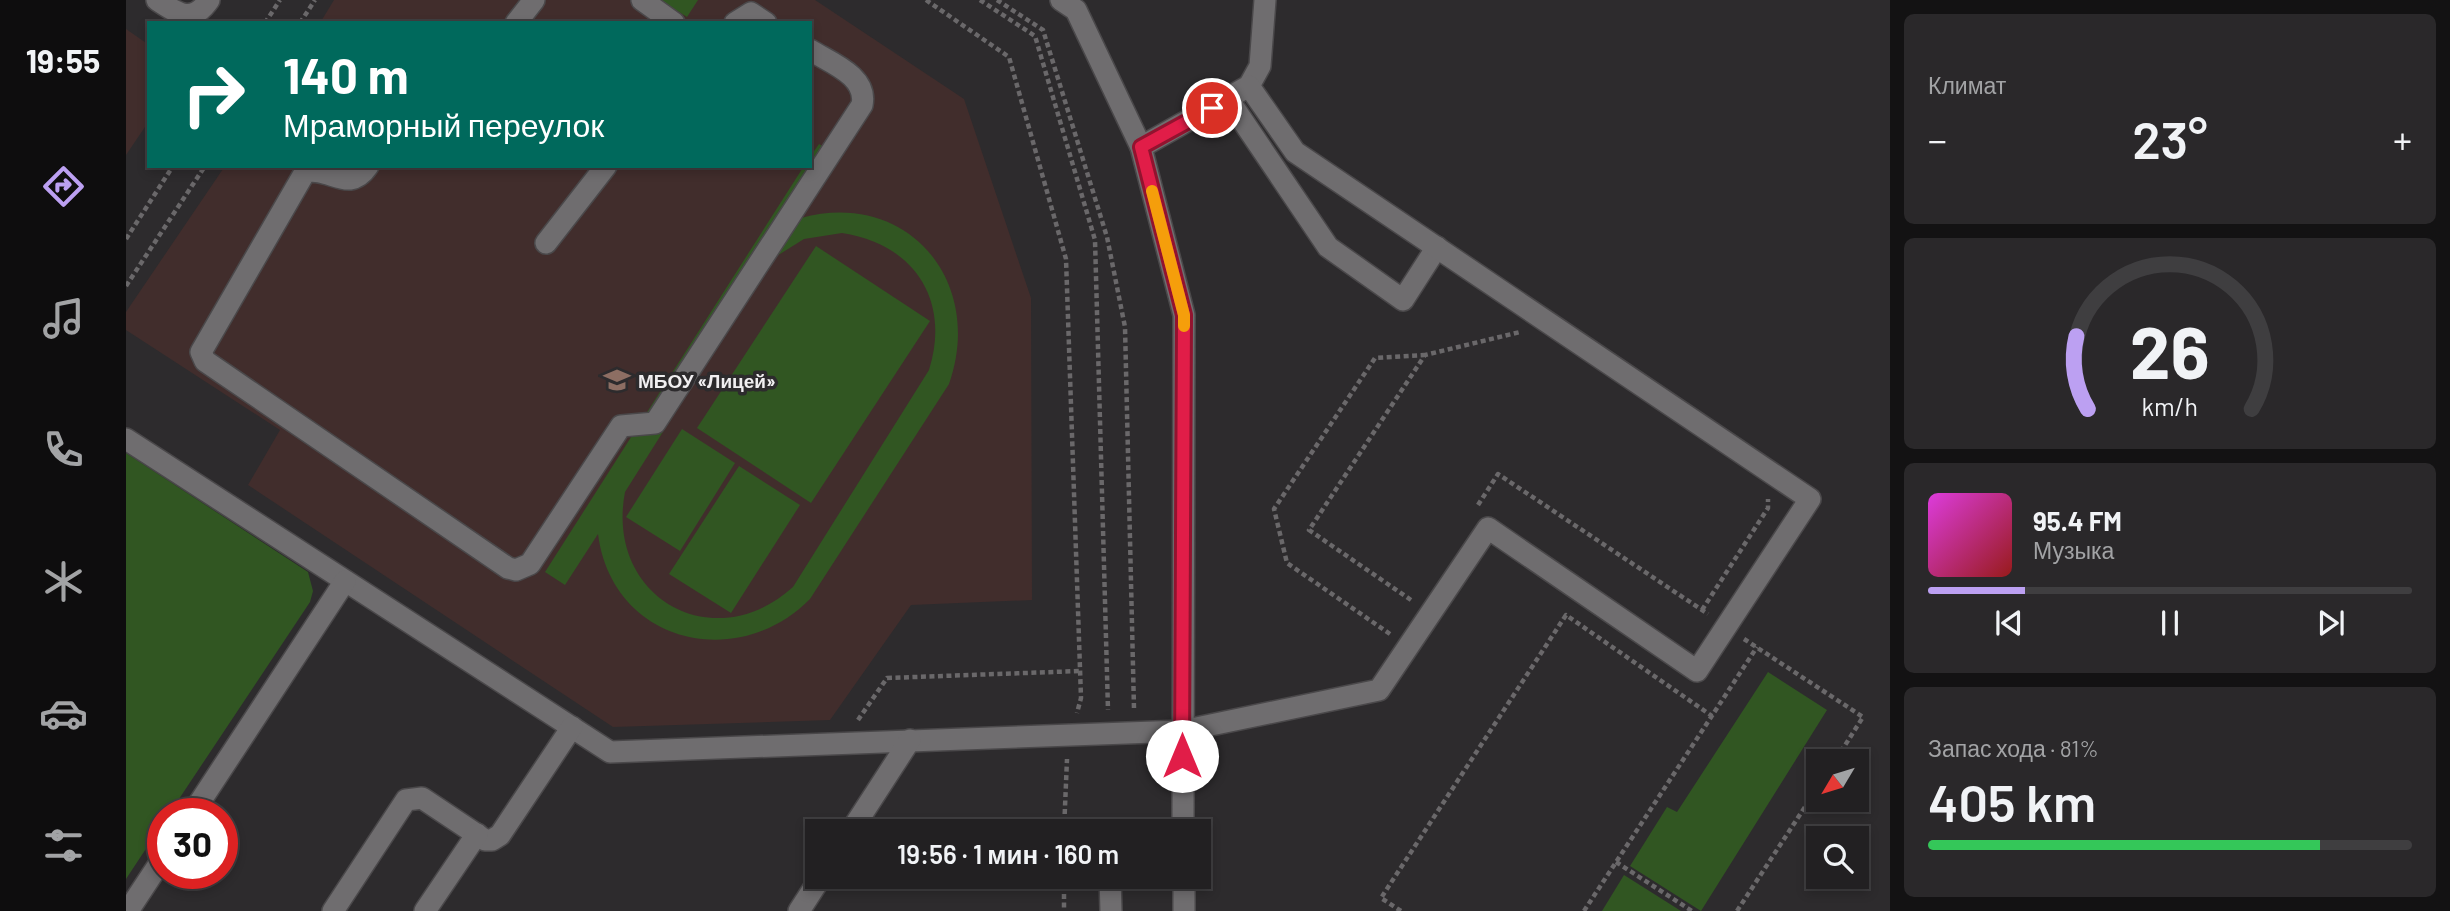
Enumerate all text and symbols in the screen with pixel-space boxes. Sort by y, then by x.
text: 19:55 [26,41,100,79]
text: 140 m [283,45,409,104]
icon: right [168,49,259,140]
text: Климат [1928,71,2006,99]
pin [1182,78,1242,138]
icon: arrive [1193,89,1231,127]
text: Мраморный переулок [283,105,604,143]
text: 23° [2132,107,2208,169]
text: − [1928,116,1947,162]
text: + [2393,116,2412,162]
icon: directions [39,162,88,211]
icon: music [39,294,88,343]
text: 26 [2130,307,2210,395]
school or university icon: МБОУ «Лицей» [602,365,632,395]
place label: МБОУ «Лицей» [638,369,776,392]
text: km/h [2142,391,2198,421]
icon: phone [39,425,88,474]
text: 95.4 FM [2033,505,2122,536]
text: Музыка [2033,536,2114,564]
icon: climate [39,557,88,606]
icon: previous [1990,604,2028,642]
icon: pause [2151,604,2189,642]
icon: next [2312,604,2350,642]
icon: car [39,689,88,738]
position arrow [1145,719,1219,793]
text: Запас хода · 81% [1928,734,2099,762]
north arrow [1806,749,1869,812]
map controls [1806,749,1869,889]
text: 405 km [1928,770,2096,832]
speed limit sign: 30 [147,798,238,889]
icon: filters [39,821,88,870]
button: search [1806,826,1869,889]
text: 19:56 · 1 мин · 160 m [897,838,1119,869]

